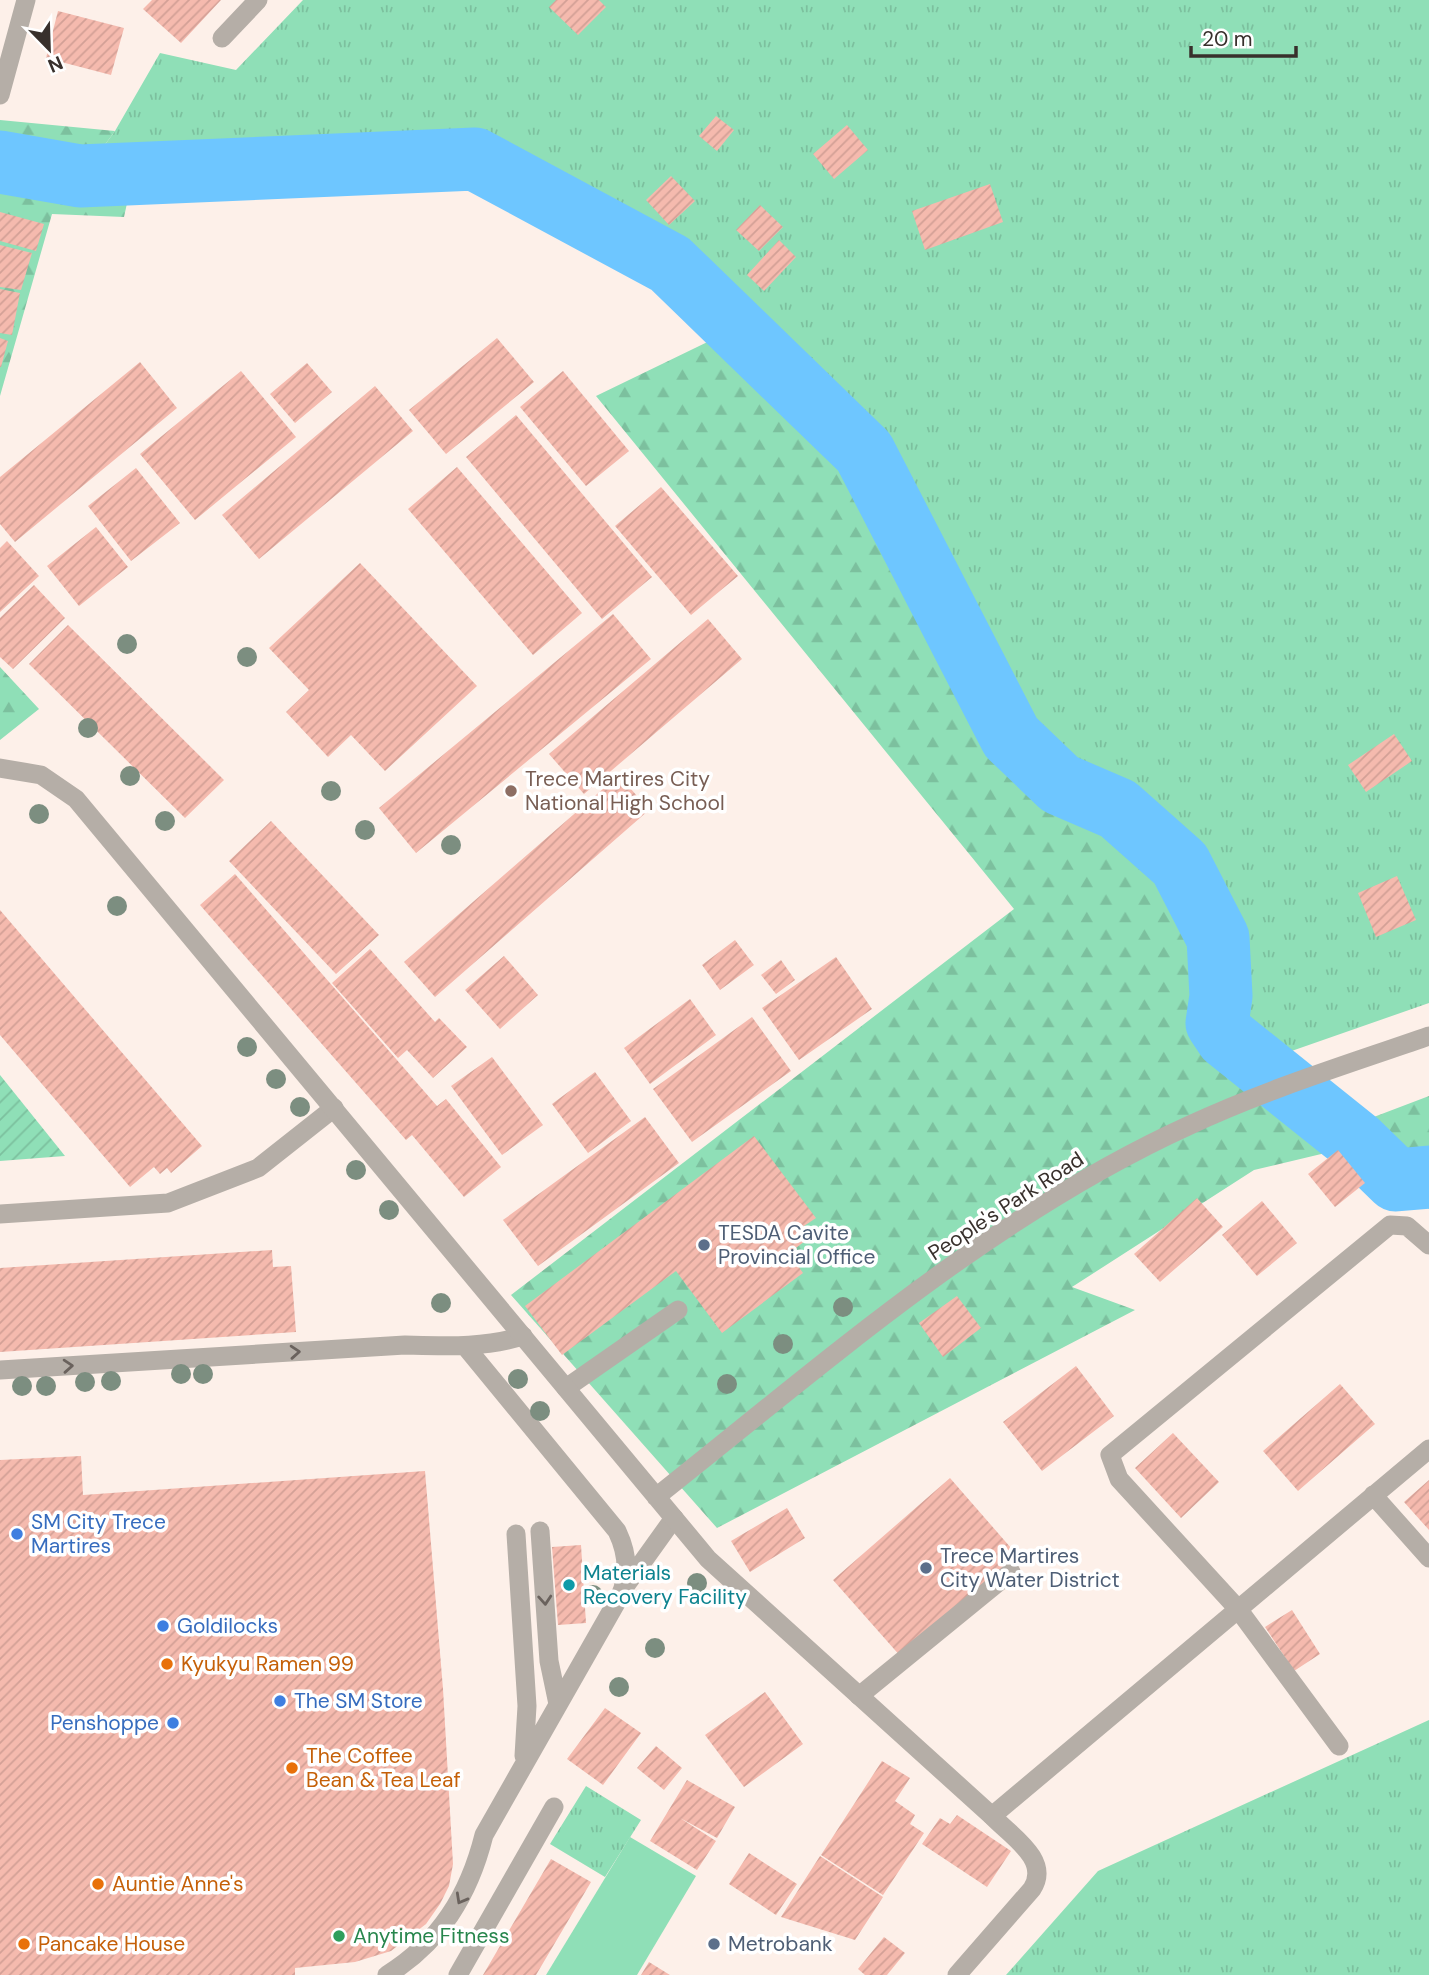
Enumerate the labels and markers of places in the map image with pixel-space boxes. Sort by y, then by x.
place label: Trece Martires City National High School [525,765,725,817]
marker: Trece Martires City National High School [503,783,519,799]
place label: TESDA Cavite Provincial Office [718,1219,876,1271]
marker: TESDA Cavite Provincial Office [696,1237,712,1253]
place label: SM City Trece Martires [31,1508,166,1560]
marker: SM City Trece Martires [9,1526,25,1542]
place label: Trece Martires City Water District [940,1542,1120,1594]
place label: Materials Recovery Facility [583,1559,747,1611]
marker: Trece Martires City Water District [918,1560,934,1576]
marker: Materials Recovery Facility [561,1577,577,1593]
place label: Goldilocks [177,1612,278,1640]
marker: Goldilocks [155,1618,171,1634]
place label: Kyukyu Ramen 99 [181,1650,354,1678]
marker: Kyukyu Ramen 99 [159,1656,175,1672]
place label: The SM Store [294,1687,423,1715]
marker: The SM Store [272,1693,288,1709]
place label: Penshoppe [50,1709,159,1737]
marker: Penshoppe [165,1715,181,1731]
place label: The Coffee Bean & Tea Leaf [306,1742,461,1794]
marker: The Coffee Bean & Tea Leaf [284,1760,300,1776]
place label: Auntie Anne's [112,1870,244,1898]
marker: Auntie Anne's [90,1876,106,1892]
place label: Anytime Fitness [353,1922,509,1950]
marker: Anytime Fitness [331,1928,347,1944]
place label: Pancake House [38,1930,185,1958]
place label: Metrobank [728,1930,833,1958]
marker: Pancake House [16,1936,32,1952]
marker: Metrobank [706,1936,722,1952]

